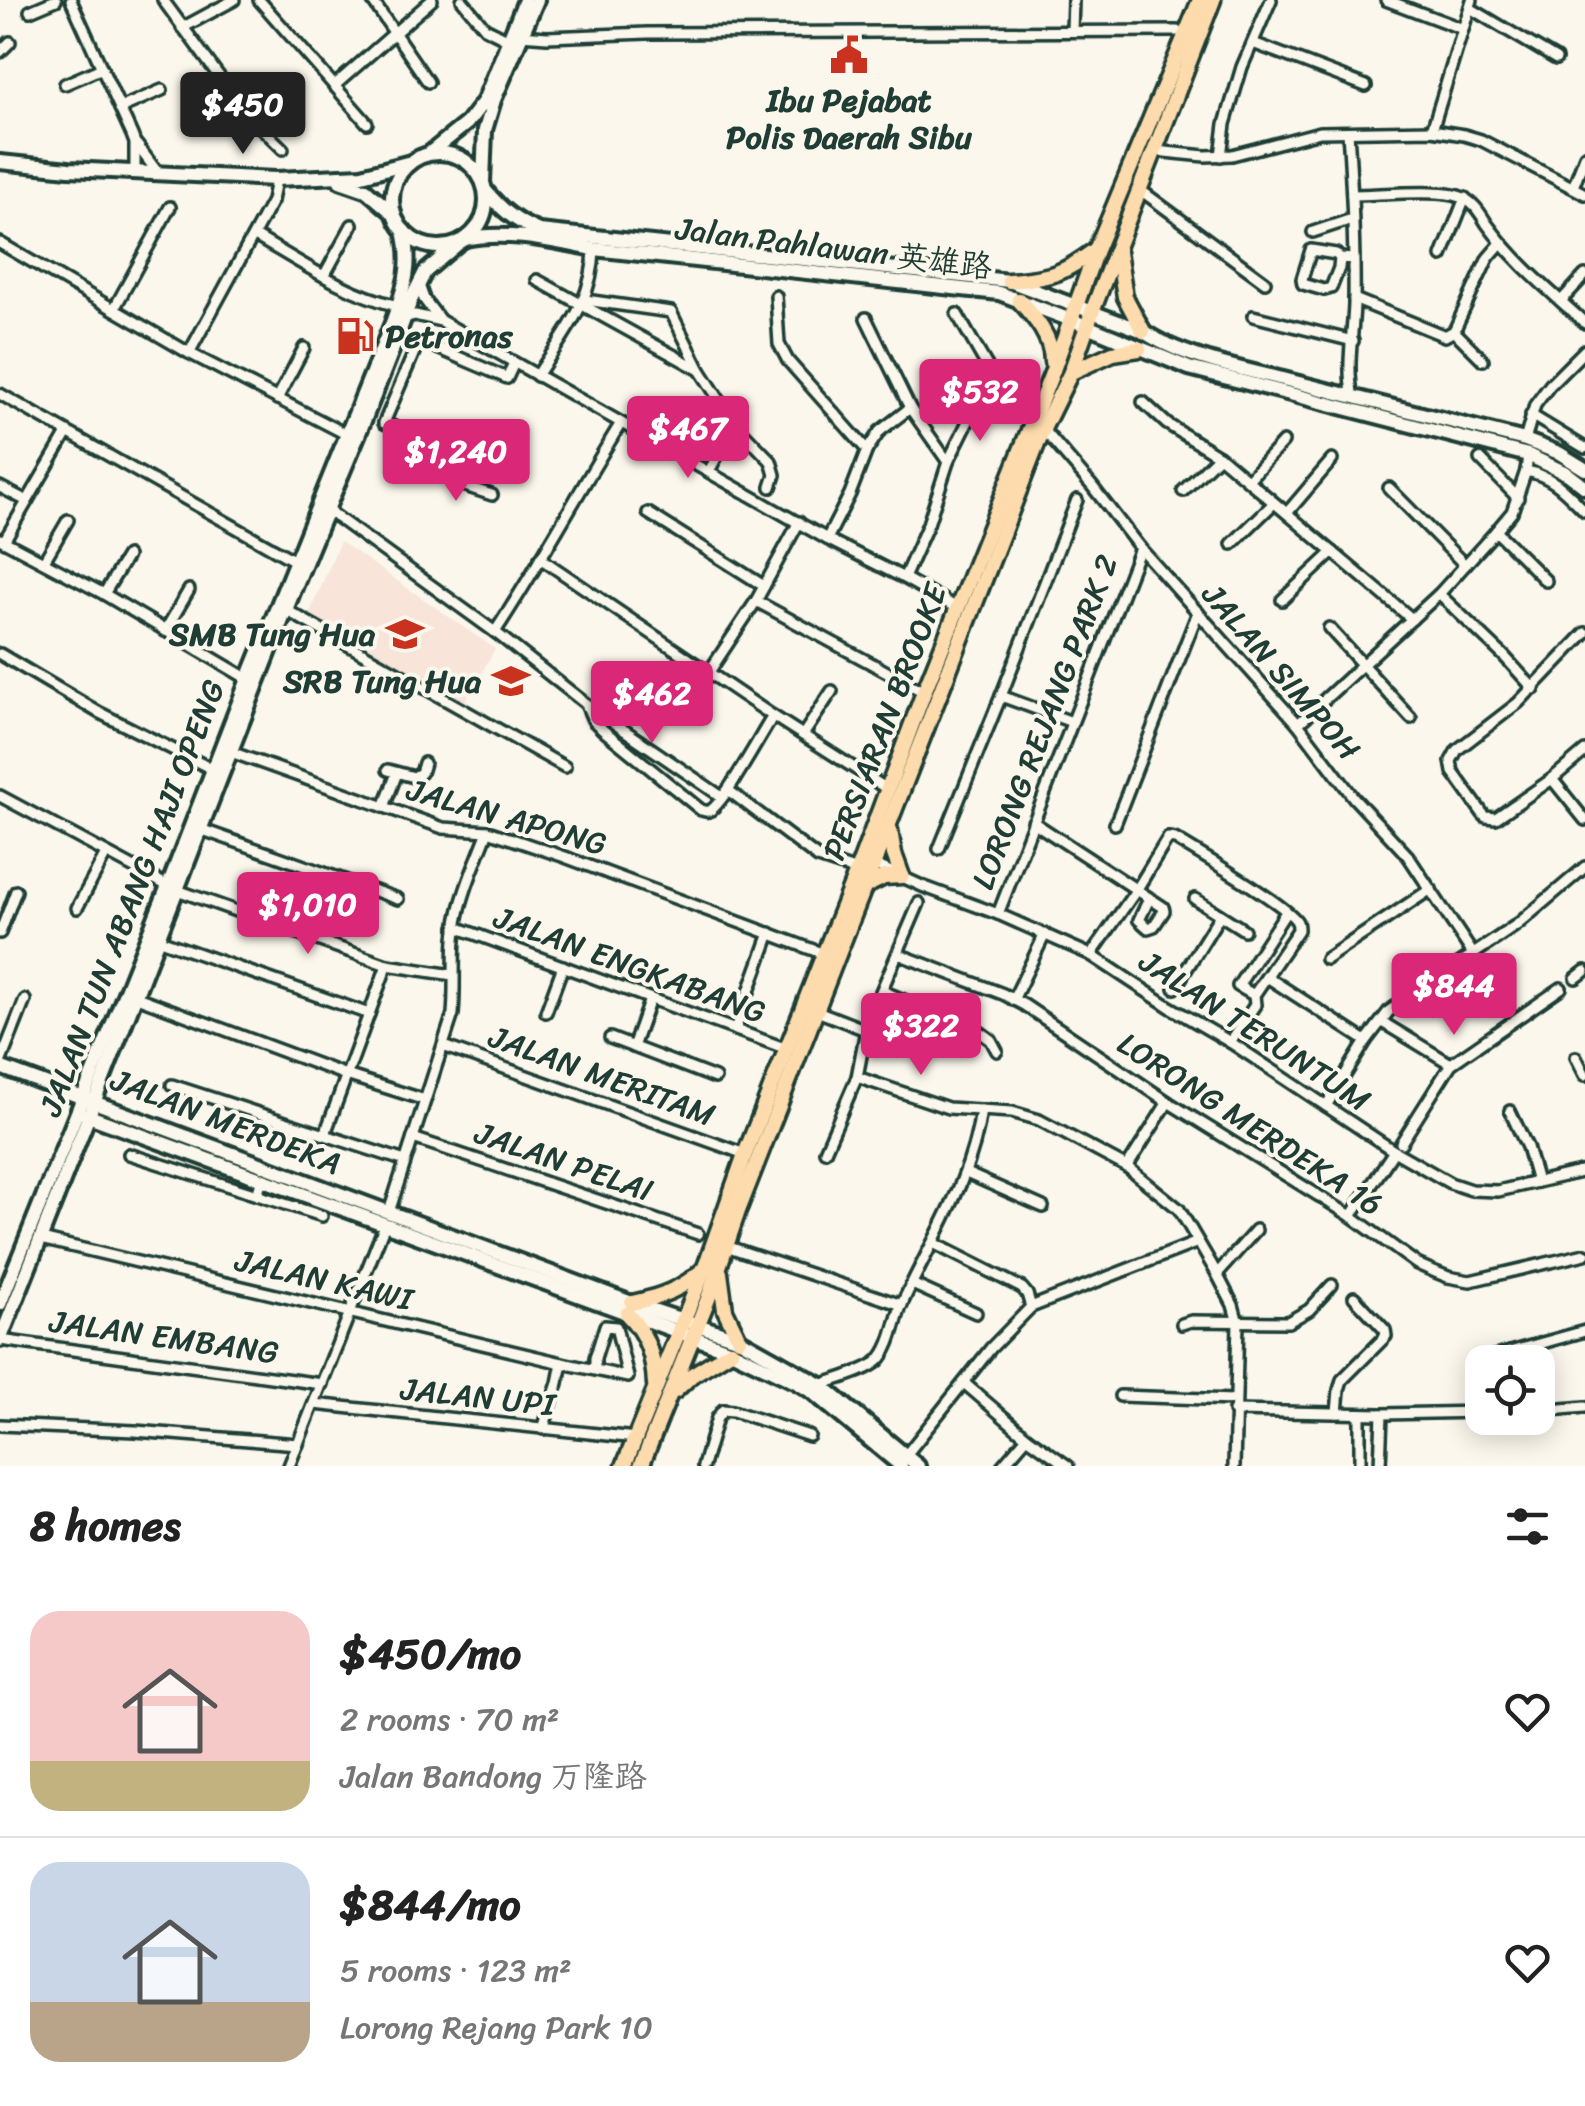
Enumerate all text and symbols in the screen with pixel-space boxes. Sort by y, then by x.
public building icon: Ibu Pejabat Polis Daerah Sibu [828,34,870,76]
pin: $450 [184,72,302,157]
place label: Ibu Pejabat Polis Daerah Sibu [726,72,973,166]
text: $450 [202,76,284,133]
street label: Jalan Pahlawan 英雄路 [671,200,996,296]
place label: Petronas [385,308,514,365]
fuel station icon: Petronas [334,315,376,357]
pin: $532 [921,359,1039,444]
text: $532 [941,363,1019,420]
pin: $467 [629,396,747,481]
text: $467 [649,400,727,457]
pin: $1,240 [375,419,537,504]
text: $1,240 [405,423,507,480]
street label: LORONG REJANG PARK 2 [955,546,1135,898]
street label: JALAN SIMPOH [1186,569,1375,775]
street label: PERSIARAN BROOKE [806,573,965,869]
place label: SMB Tung Hua [168,606,376,663]
school or university icon: SMB Tung Hua [384,613,426,655]
place label: SRB Tung Hua [282,653,482,710]
school or university icon: SRB Tung Hua [490,660,532,702]
pin: $462 [593,661,711,746]
text: $462 [613,665,691,722]
street label: JALAN TUN ABANG HAJI OPENG [22,672,242,1125]
street label: JALAN APONG [399,761,614,873]
pin: $1,010 [227,872,389,957]
text: $1,010 [259,876,357,933]
street label: JALAN ENGKABANG [485,889,774,1041]
street label: JALAN TERUNTUM [1127,934,1383,1128]
pin: $844 [1395,953,1513,1038]
text: $844 [1414,957,1494,1014]
pin: $322 [862,993,980,1078]
text: $322 [883,997,959,1054]
street label: JALAN MERITAM [480,1008,723,1143]
street label: LORONG MERDEKA 16 [1105,1016,1395,1232]
street label: JALAN MERDEKA [101,1052,350,1192]
street label: JALAN PELAI [466,1105,661,1219]
street label: JALAN KAWI [229,1232,421,1329]
street label: JALAN EMBANG [45,1293,282,1381]
map controls [1465,1345,1555,1435]
button: locate [1465,1345,1555,1435]
street label: JALAN UPI [397,1360,560,1434]
text: 8 homes [30,1489,181,1563]
icon: filters [1500,1499,1555,1554]
text: $450/mo [340,1617,521,1691]
icon: home [110,1651,230,1771]
icon: heart [1500,1684,1555,1739]
text: 2 rooms · 70 m² [340,1691,559,1748]
text: Jalan Bandong 万隆路 [340,1748,647,1805]
text: $844/mo [340,1868,521,1942]
icon: home [110,1902,230,2022]
icon: heart [1500,1935,1555,1990]
text: 5 rooms · 123 m² [340,1942,572,1999]
text: Lorong Rejang Park 10 [340,1999,653,2056]

